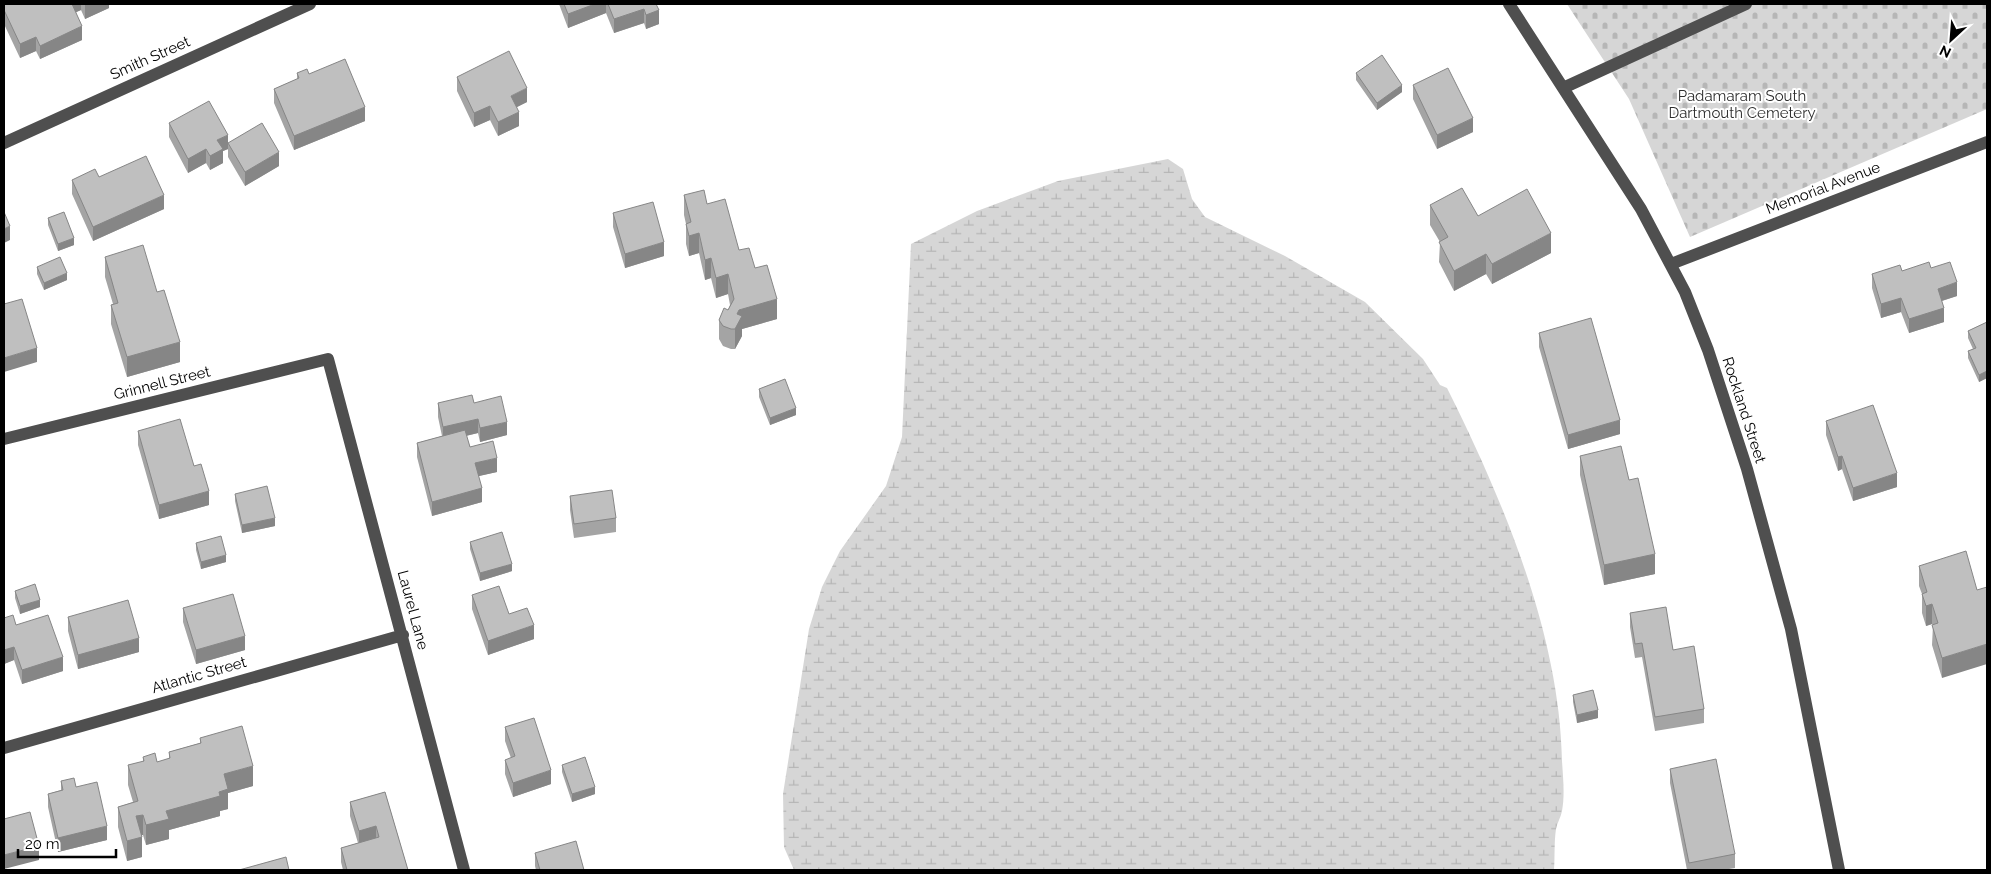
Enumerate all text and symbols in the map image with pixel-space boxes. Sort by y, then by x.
north arrow [1926,15,1976,65]
street label: Smith Street [107,32,193,84]
text: N [1937,42,1954,61]
park label: Padamaram South Dartmouth Cemetery [1668,87,1816,122]
street label: Memorial Avenue [1763,158,1883,218]
street label: Rockland Street [1718,355,1770,465]
street label: Grinnell Street [112,362,212,404]
street label: Laurel Lane [394,568,432,652]
street label: Atlantic Street [150,653,248,697]
scale bar [18,826,115,858]
text: 20 m [25,835,60,853]

